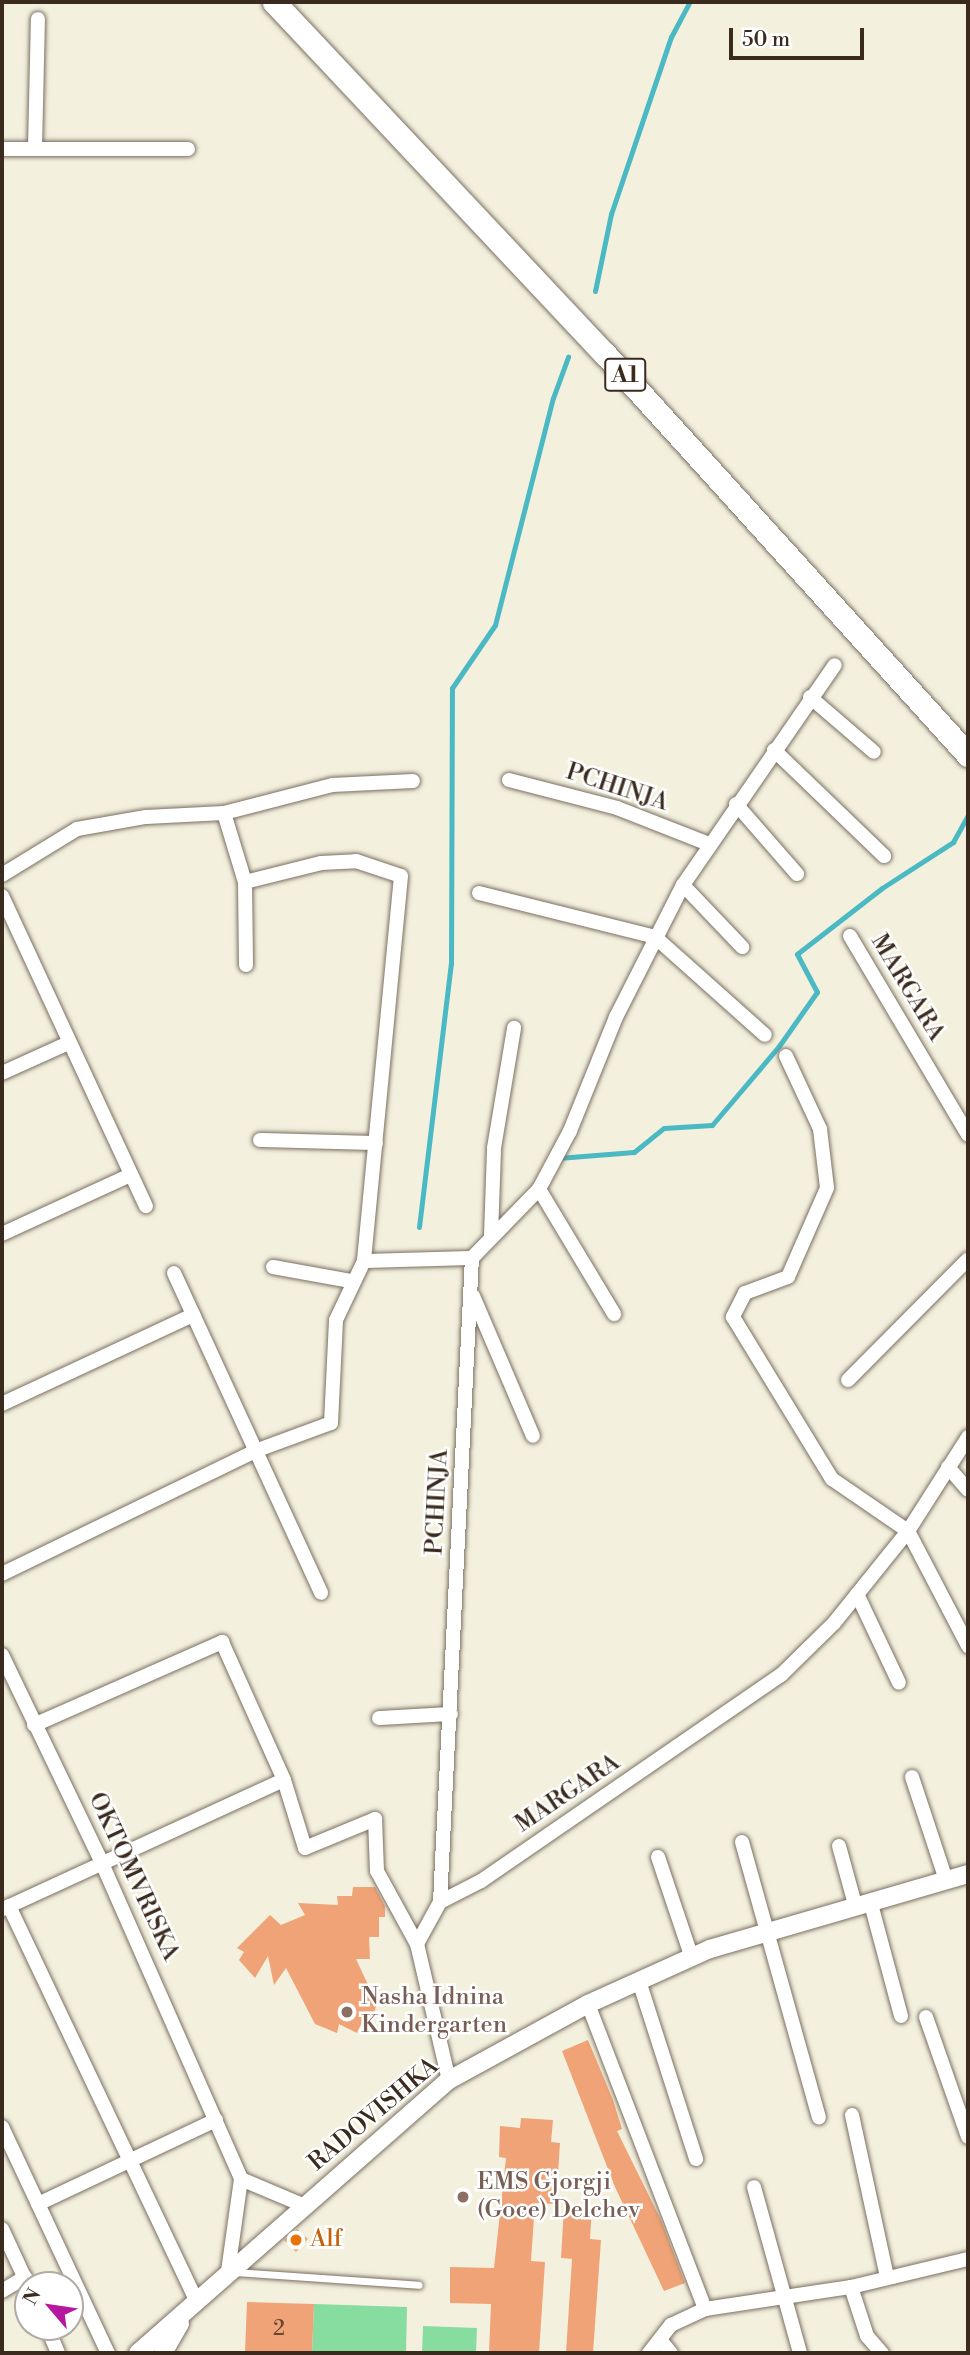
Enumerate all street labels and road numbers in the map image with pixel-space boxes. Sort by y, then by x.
road number: A1 [604,356,646,394]
street label: PCHINJA [562,758,672,818]
street label: MARGARA [864,929,950,1047]
street label: PCHINJA [421,1448,455,1556]
street label: MARGARA [510,1749,626,1839]
street label: OKTOMVRISKA [81,1788,185,1966]
street label: RADOVISHKA [303,2052,445,2178]

